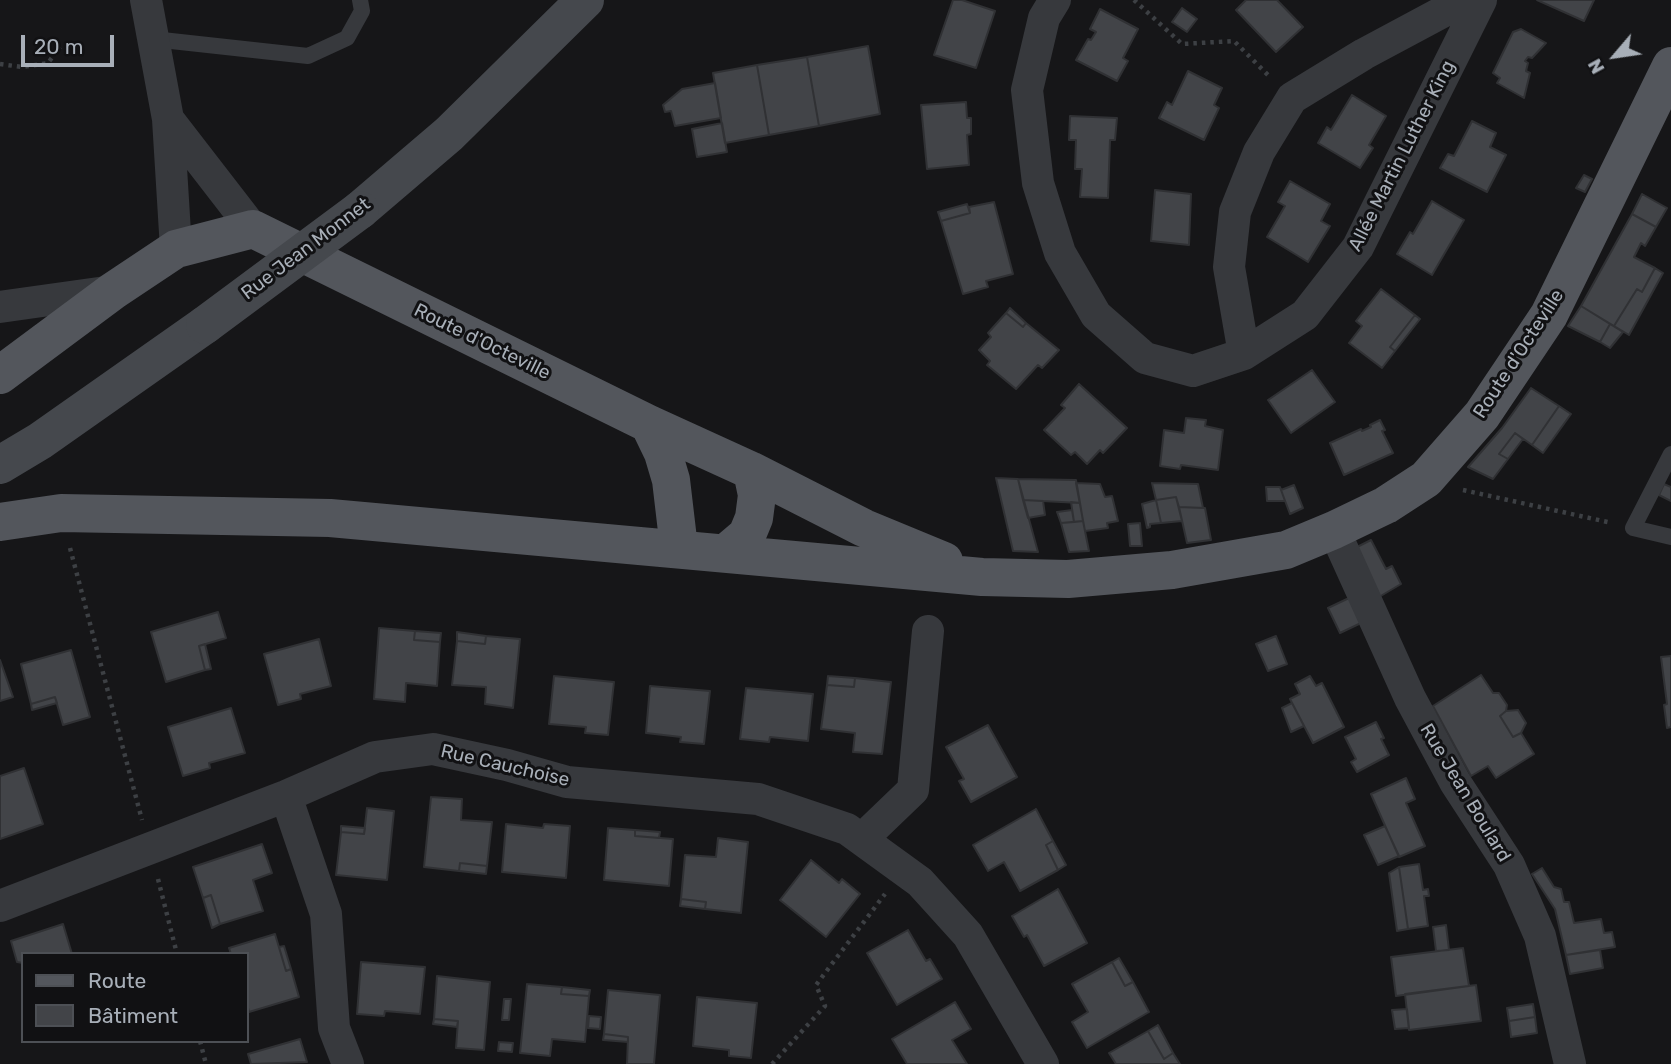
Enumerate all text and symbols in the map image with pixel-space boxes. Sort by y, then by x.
scale bar [24,21,117,65]
north arrow [1580,21,1650,91]
text: 20 m [34,34,83,59]
text: N [1583,55,1610,78]
street label: Allée Martin Luther King [1344,57,1460,255]
street label: Rue Jean Monnet [237,193,375,305]
street label: Route d'Octeville [1469,285,1569,423]
street label: Route d'Octeville [410,299,554,385]
street label: Rue Jean Boulard [1415,720,1515,866]
street label: Rue Cauchoise [438,740,572,792]
legend [21,952,248,1043]
text: Route [88,968,146,993]
text: Bâtiment [88,1003,178,1028]

